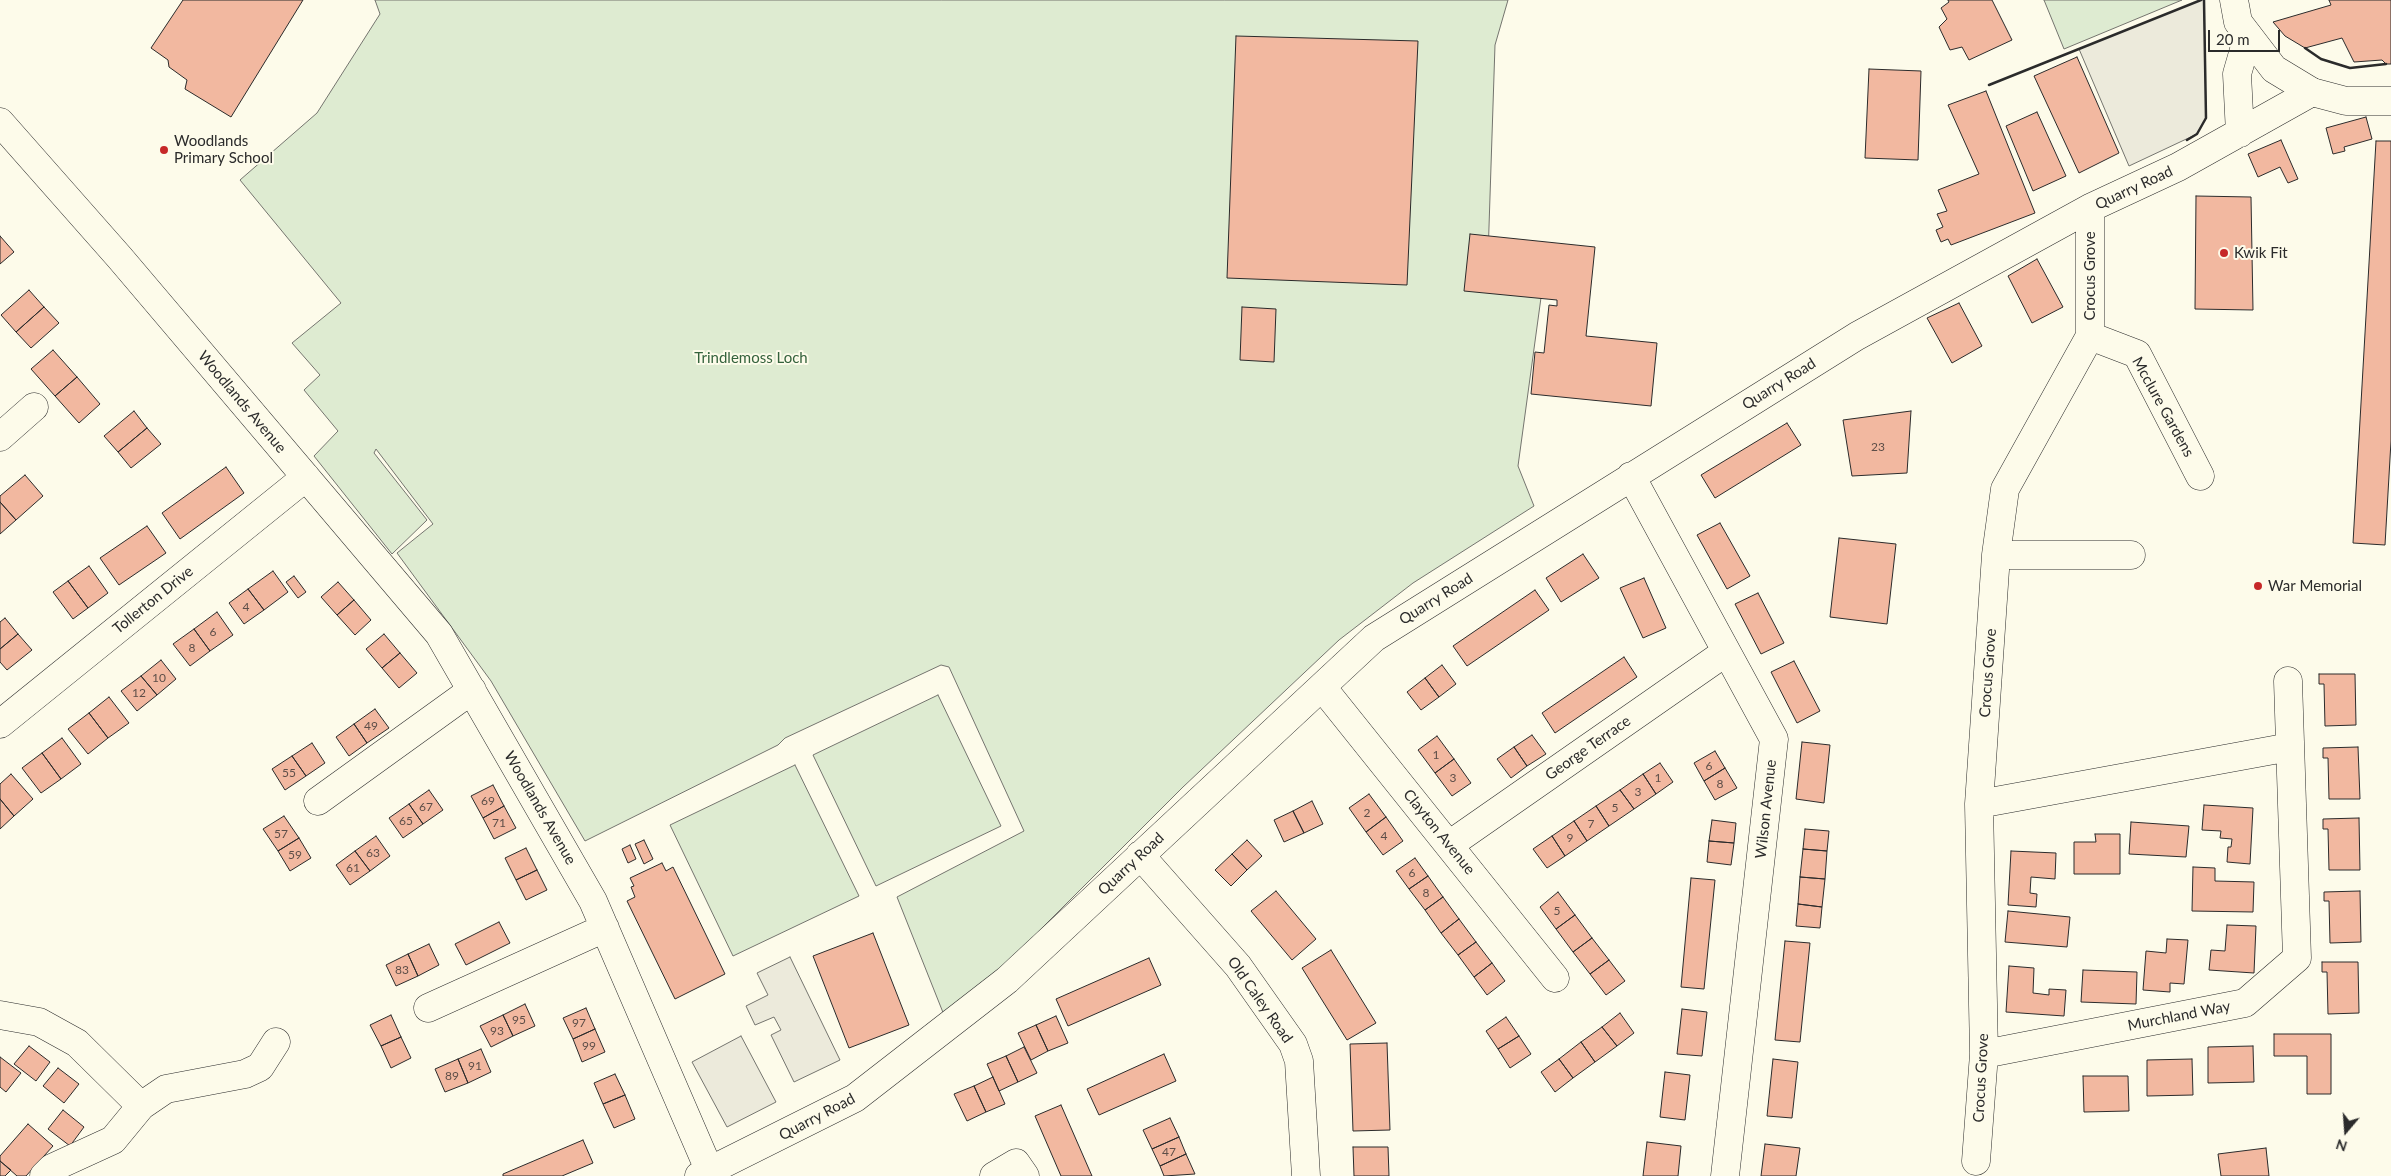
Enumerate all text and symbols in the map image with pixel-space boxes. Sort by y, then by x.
scale bar [2211,20,2284,52]
text: 20 m [2216,30,2250,48]
place label: Woodlands Primary School [174,132,273,167]
marker: Woodlands Primary School [158,144,170,156]
street label: Quarry Road [2092,162,2176,214]
street label: Crocus Grove [2081,231,2099,321]
place label: Kwik Fit [2234,244,2288,262]
marker: Kwik Fit [2218,247,2230,259]
street label: Woodlands Avenue [194,347,290,457]
park label: Trindlemoss Loch [694,349,808,367]
street label: Quarry Road [1739,354,1819,414]
street label: Mcclure Gardens [2128,354,2198,460]
house number: 23 [1871,440,1885,454]
street label: Tollerton Drive [109,562,197,638]
street label: Quarry Road [1396,569,1476,629]
place label: War Memorial [2268,577,2362,595]
marker: War Memorial [2252,580,2264,592]
house number: 4 [243,600,249,614]
house number: 6 [210,625,216,639]
street label: Crocus Grove [1976,628,2000,718]
house number: 8 [189,641,195,655]
house number: 10 [152,671,166,685]
house number: 12 [132,686,146,700]
street label: George Terrace [1542,712,1634,784]
house number: 49 [364,719,378,733]
street label: Woodlands Avenue [500,748,580,868]
house number: 1 [1433,748,1439,762]
house number: 6 [1706,759,1712,773]
street label: Wilson Avenue [1752,759,1780,859]
house number: 55 [282,766,296,780]
house number: 3 [1450,771,1456,785]
house number: 1 [1655,771,1661,785]
house number: 8 [1717,777,1723,791]
house number: 3 [1635,785,1641,799]
street label: Clayton Avenue [1399,786,1479,878]
house number: 69 [481,794,495,808]
house number: 67 [419,800,433,814]
house number: 5 [1612,801,1618,815]
house number: 2 [1364,806,1370,820]
house number: 65 [399,814,413,828]
house number: 71 [492,816,506,830]
house number: 7 [1588,817,1594,831]
house number: 57 [274,827,288,841]
street label: Quarry Road [1094,829,1168,899]
house number: 4 [1381,829,1387,843]
house number: 9 [1567,831,1573,845]
house number: 63 [366,846,380,860]
house number: 59 [288,848,302,862]
house number: 61 [346,861,360,875]
house number: 6 [1409,866,1415,880]
house number: 8 [1423,886,1429,900]
house number: 5 [1554,904,1560,918]
street label: Old Caley Road [1224,953,1296,1047]
house number: 83 [395,963,409,977]
street label: Murchland Way [2126,997,2232,1035]
house number: 95 [512,1013,526,1027]
house number: 97 [572,1016,586,1030]
house number: 93 [490,1024,504,1038]
street label: Crocus Grove [1970,1033,1992,1123]
house number: 99 [582,1039,596,1053]
house number: 91 [468,1059,482,1073]
house number: 89 [445,1069,459,1083]
street label: Quarry Road [776,1089,858,1145]
north arrow [2321,1106,2371,1156]
text: N [2333,1136,2349,1155]
house number: 47 [1162,1145,1176,1159]

